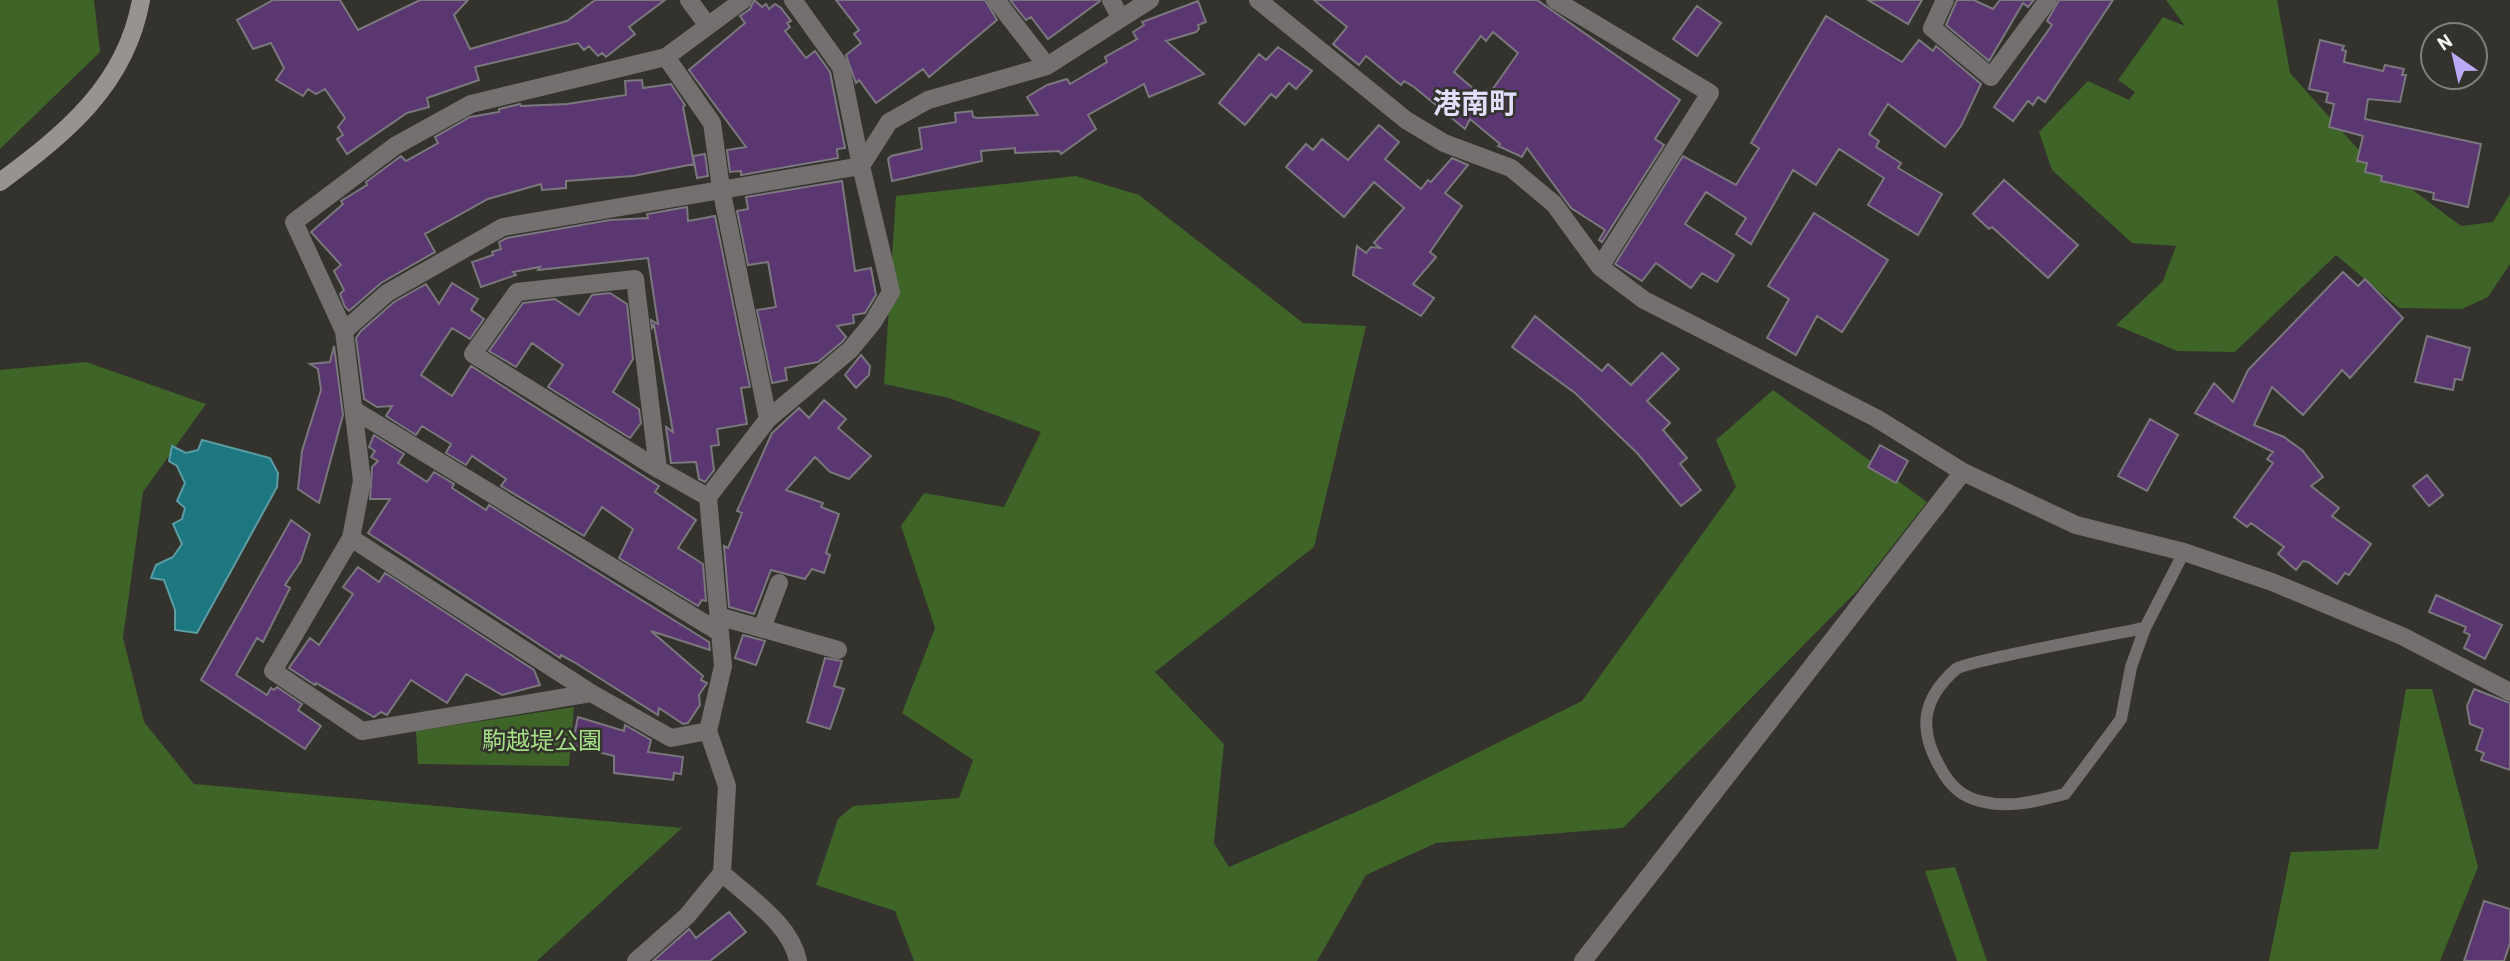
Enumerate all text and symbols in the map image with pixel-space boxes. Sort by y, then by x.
north arrow [2419,21,2489,91]
text: N [2433,28,2456,55]
district label: 港南町 [1433,85,1517,119]
park label: 駒越堤公園 [482,725,602,754]

